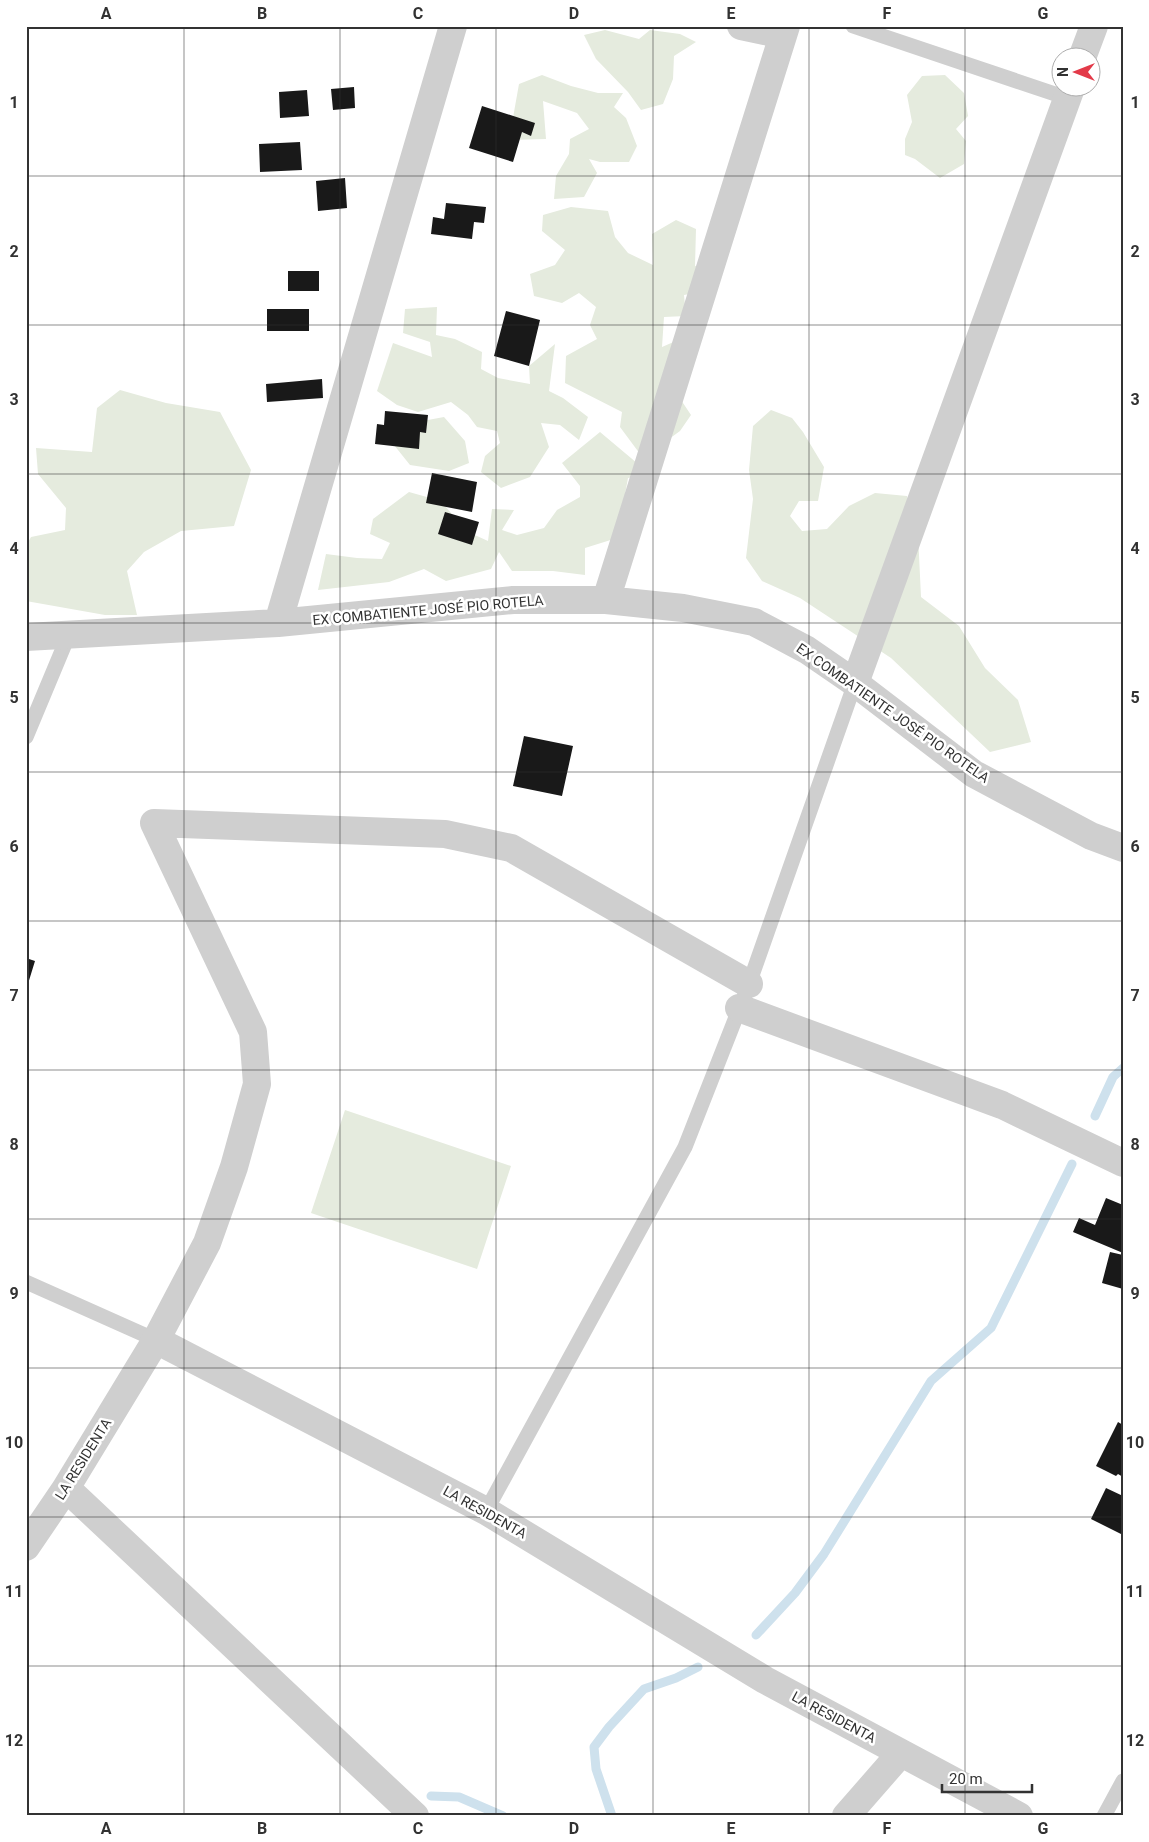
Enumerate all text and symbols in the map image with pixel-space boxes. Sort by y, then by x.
text: A [101,4,112,23]
text: B [257,4,267,23]
text: C [413,4,423,23]
text: D [569,4,579,23]
text: E [727,4,736,23]
text: F [883,4,892,23]
text: G [1038,4,1049,23]
north arrow [1052,48,1102,98]
text: N [1055,67,1071,77]
text: 1 [9,93,19,112]
text: 1 [1130,93,1140,112]
text: 2 [9,242,19,261]
text: 2 [1130,242,1140,261]
text: 3 [9,390,19,409]
text: 3 [1130,390,1140,409]
text: 4 [9,539,19,558]
text: 4 [1130,539,1140,558]
street label: EX COMBATIENTE JOSÉ PIO ROTELA [312,591,544,628]
street label: EX COMBATIENTE JOSÉ PIO ROTELA [793,639,993,786]
text: 5 [9,688,19,707]
text: 5 [1130,688,1140,707]
text: 6 [9,837,19,856]
text: 6 [1130,837,1140,856]
text: 7 [9,986,19,1005]
text: 7 [1130,986,1140,1005]
text: 8 [9,1135,19,1154]
text: 8 [1130,1135,1140,1154]
text: 9 [9,1284,19,1303]
text: 9 [1130,1284,1140,1303]
street label: LA RESIDENTA [52,1415,114,1503]
text: 10 [5,1433,23,1452]
text: 10 [1126,1433,1144,1452]
street label: LA RESIDENTA [441,1482,529,1542]
text: 11 [5,1582,23,1601]
text: 11 [1126,1582,1144,1601]
street label: LA RESIDENTA [789,1688,879,1746]
text: 12 [5,1731,23,1750]
text: 12 [1126,1731,1144,1750]
scale bar [942,1762,1032,1794]
text: 20 m [949,1770,983,1788]
text: A [101,1819,112,1838]
text: B [257,1819,267,1838]
text: C [413,1819,423,1838]
text: D [569,1819,579,1838]
text: E [727,1819,736,1838]
text: F [883,1819,892,1838]
text: G [1038,1819,1049,1838]

